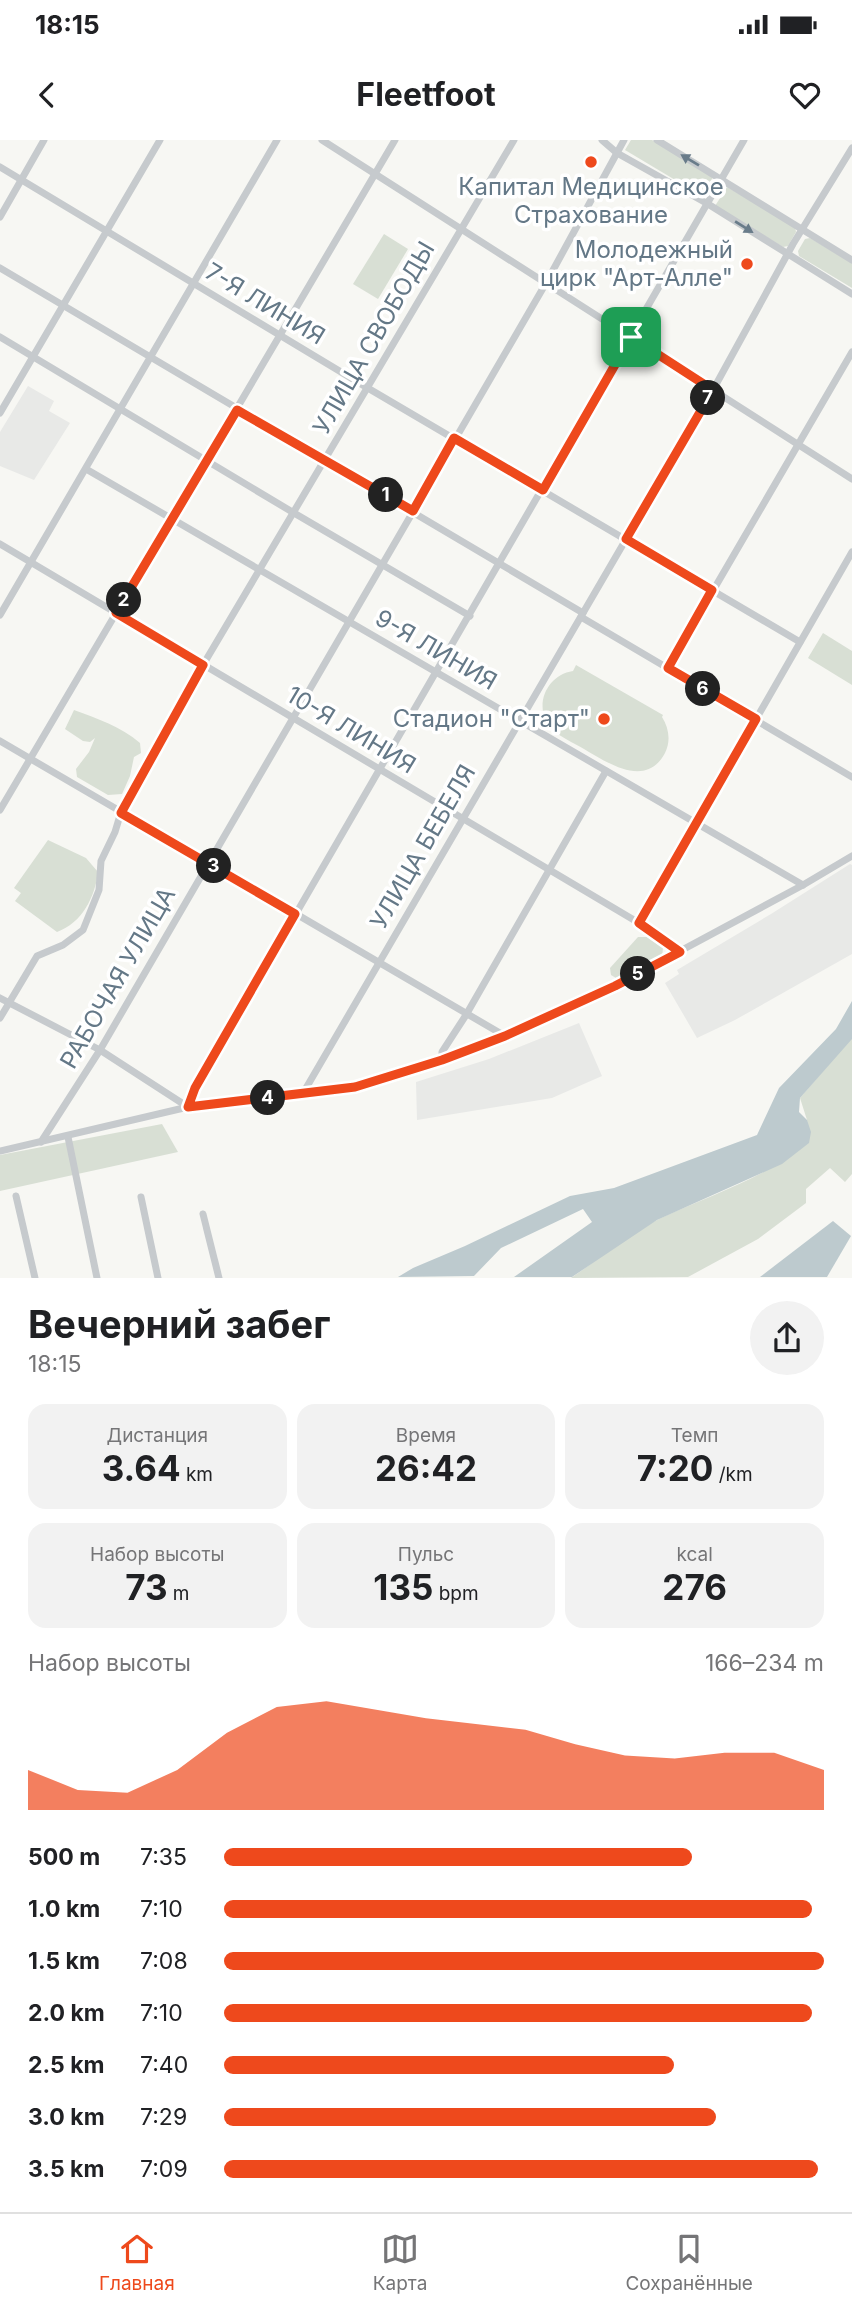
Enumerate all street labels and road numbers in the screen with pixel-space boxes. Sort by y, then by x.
street label: УЛИЦА СВОБОДЫ [307,236,441,439]
street label: 7-Я ЛИНИЯ [200,257,330,351]
street label: 9-Я ЛИНИЯ [370,603,502,696]
street label: 10-Я ЛИНИЯ [281,680,421,779]
street label: УЛИЦА БЕБЕЛЯ [364,759,481,934]
street label: РАБОЧАЯ УЛИЦА [54,882,181,1074]

